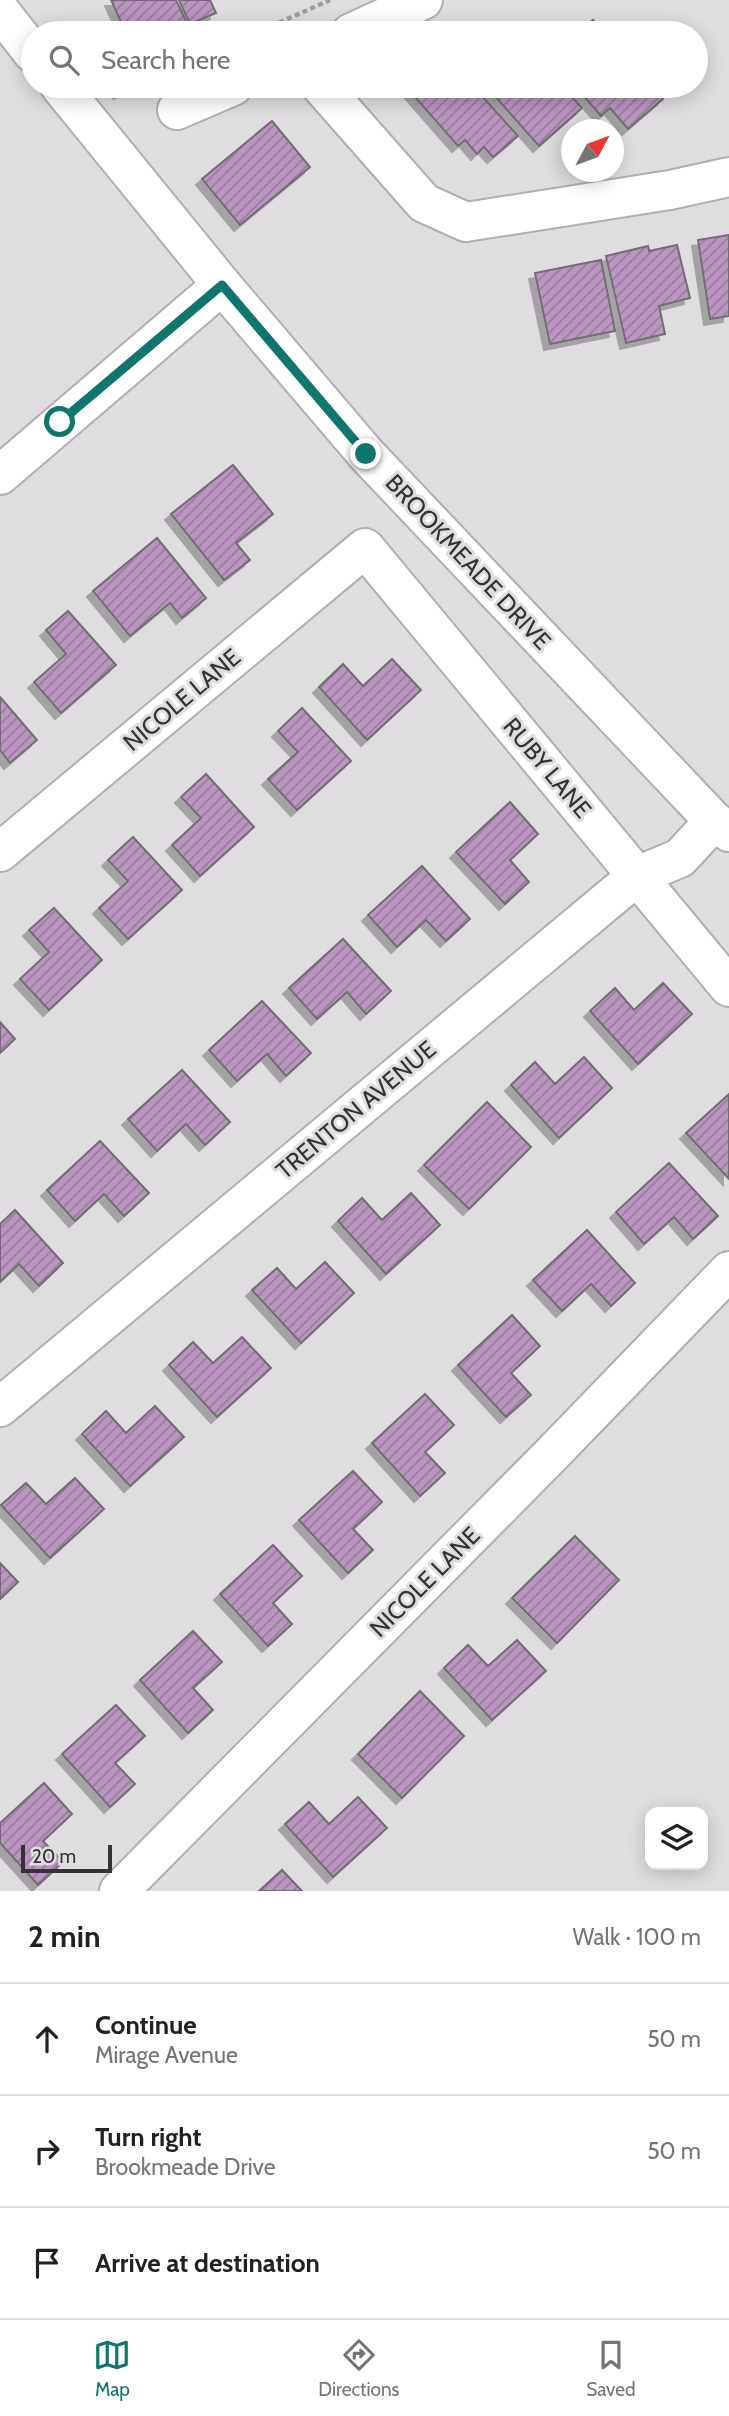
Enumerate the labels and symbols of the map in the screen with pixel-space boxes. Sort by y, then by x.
north arrow [561,119,624,182]
route start [44,406,75,437]
route end [350,438,381,469]
street label: BROOKMEADE DRIVE [380,468,557,655]
street label: NICOLE LANE [117,642,246,757]
street label: RUBY LANE [497,712,598,824]
street label: TRENTON AVENUE [270,1034,441,1185]
street label: NICOLE LANE [364,1521,486,1643]
scale bar [21,1842,112,1874]

